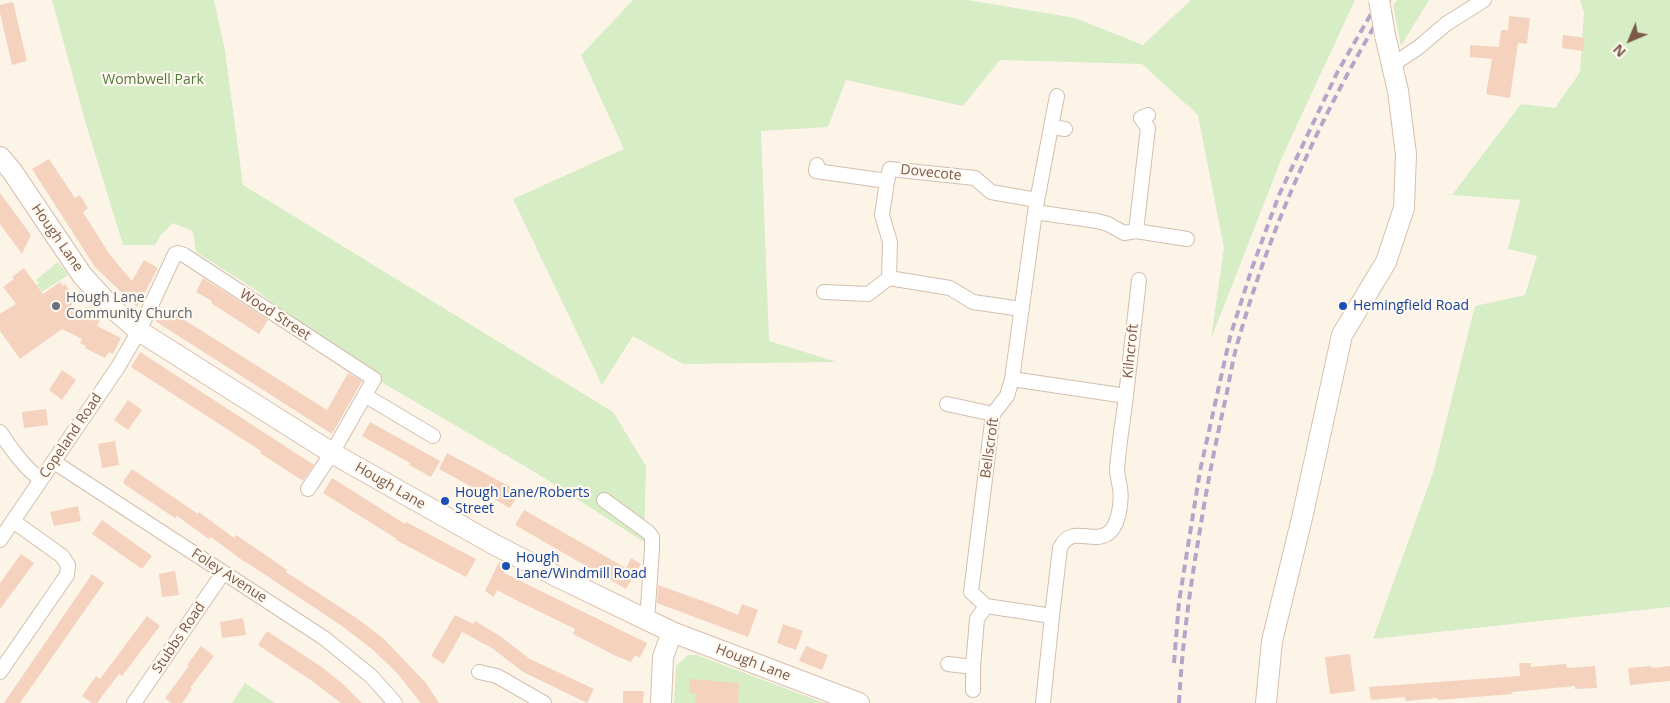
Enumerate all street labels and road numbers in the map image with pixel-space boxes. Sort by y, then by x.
street label: Dovecote [900,161,962,185]
street label: Hough Lane [28,201,86,275]
street label: Wood Street [236,286,314,344]
street label: Kilncroft [1120,323,1142,379]
street label: Copeland Road [36,390,106,482]
street label: Bellscroft [977,417,1003,479]
street label: Hough Lane [352,459,428,513]
street label: Foley Avenue [188,545,270,607]
street label: Stubbs Road [149,599,209,677]
street label: Hough Lane [713,641,793,685]

